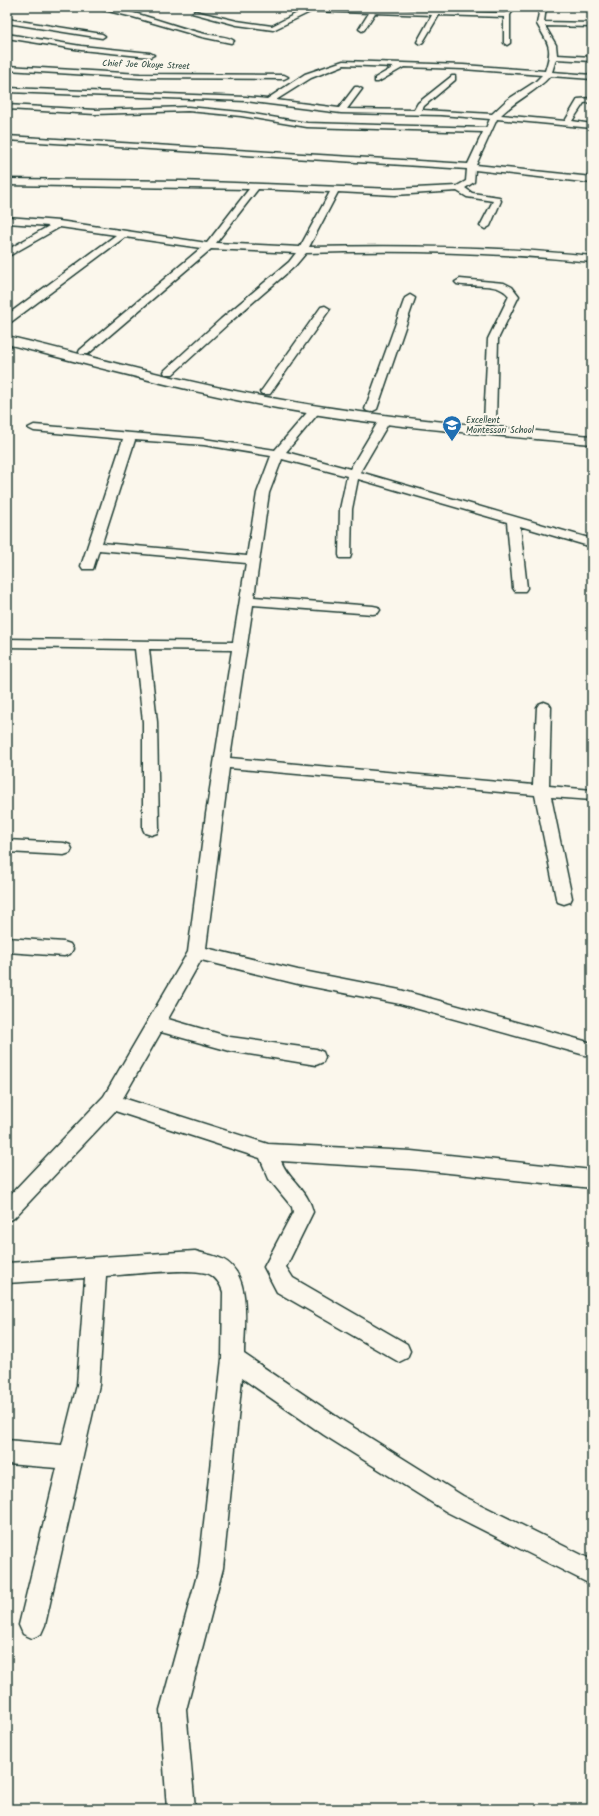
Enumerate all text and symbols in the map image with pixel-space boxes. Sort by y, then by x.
street label: Chief Joe Okoye Street [102,56,191,74]
place label: Excellent Montessori School [466,413,535,438]
school or university icon: Excellent Montessori School [441,414,463,442]

